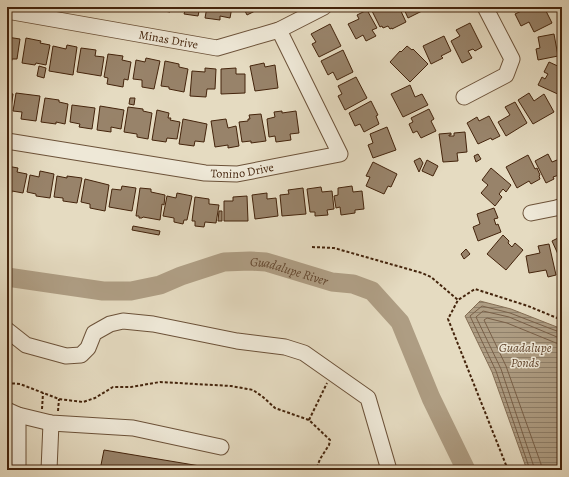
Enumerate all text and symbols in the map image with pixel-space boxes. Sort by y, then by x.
street label: Minas Drive [138,26,199,53]
street label: Tonino Drive [210,159,275,182]
water label: Guadalupe River [250,253,331,289]
water label: Guadalupe Ponds [499,339,552,371]

